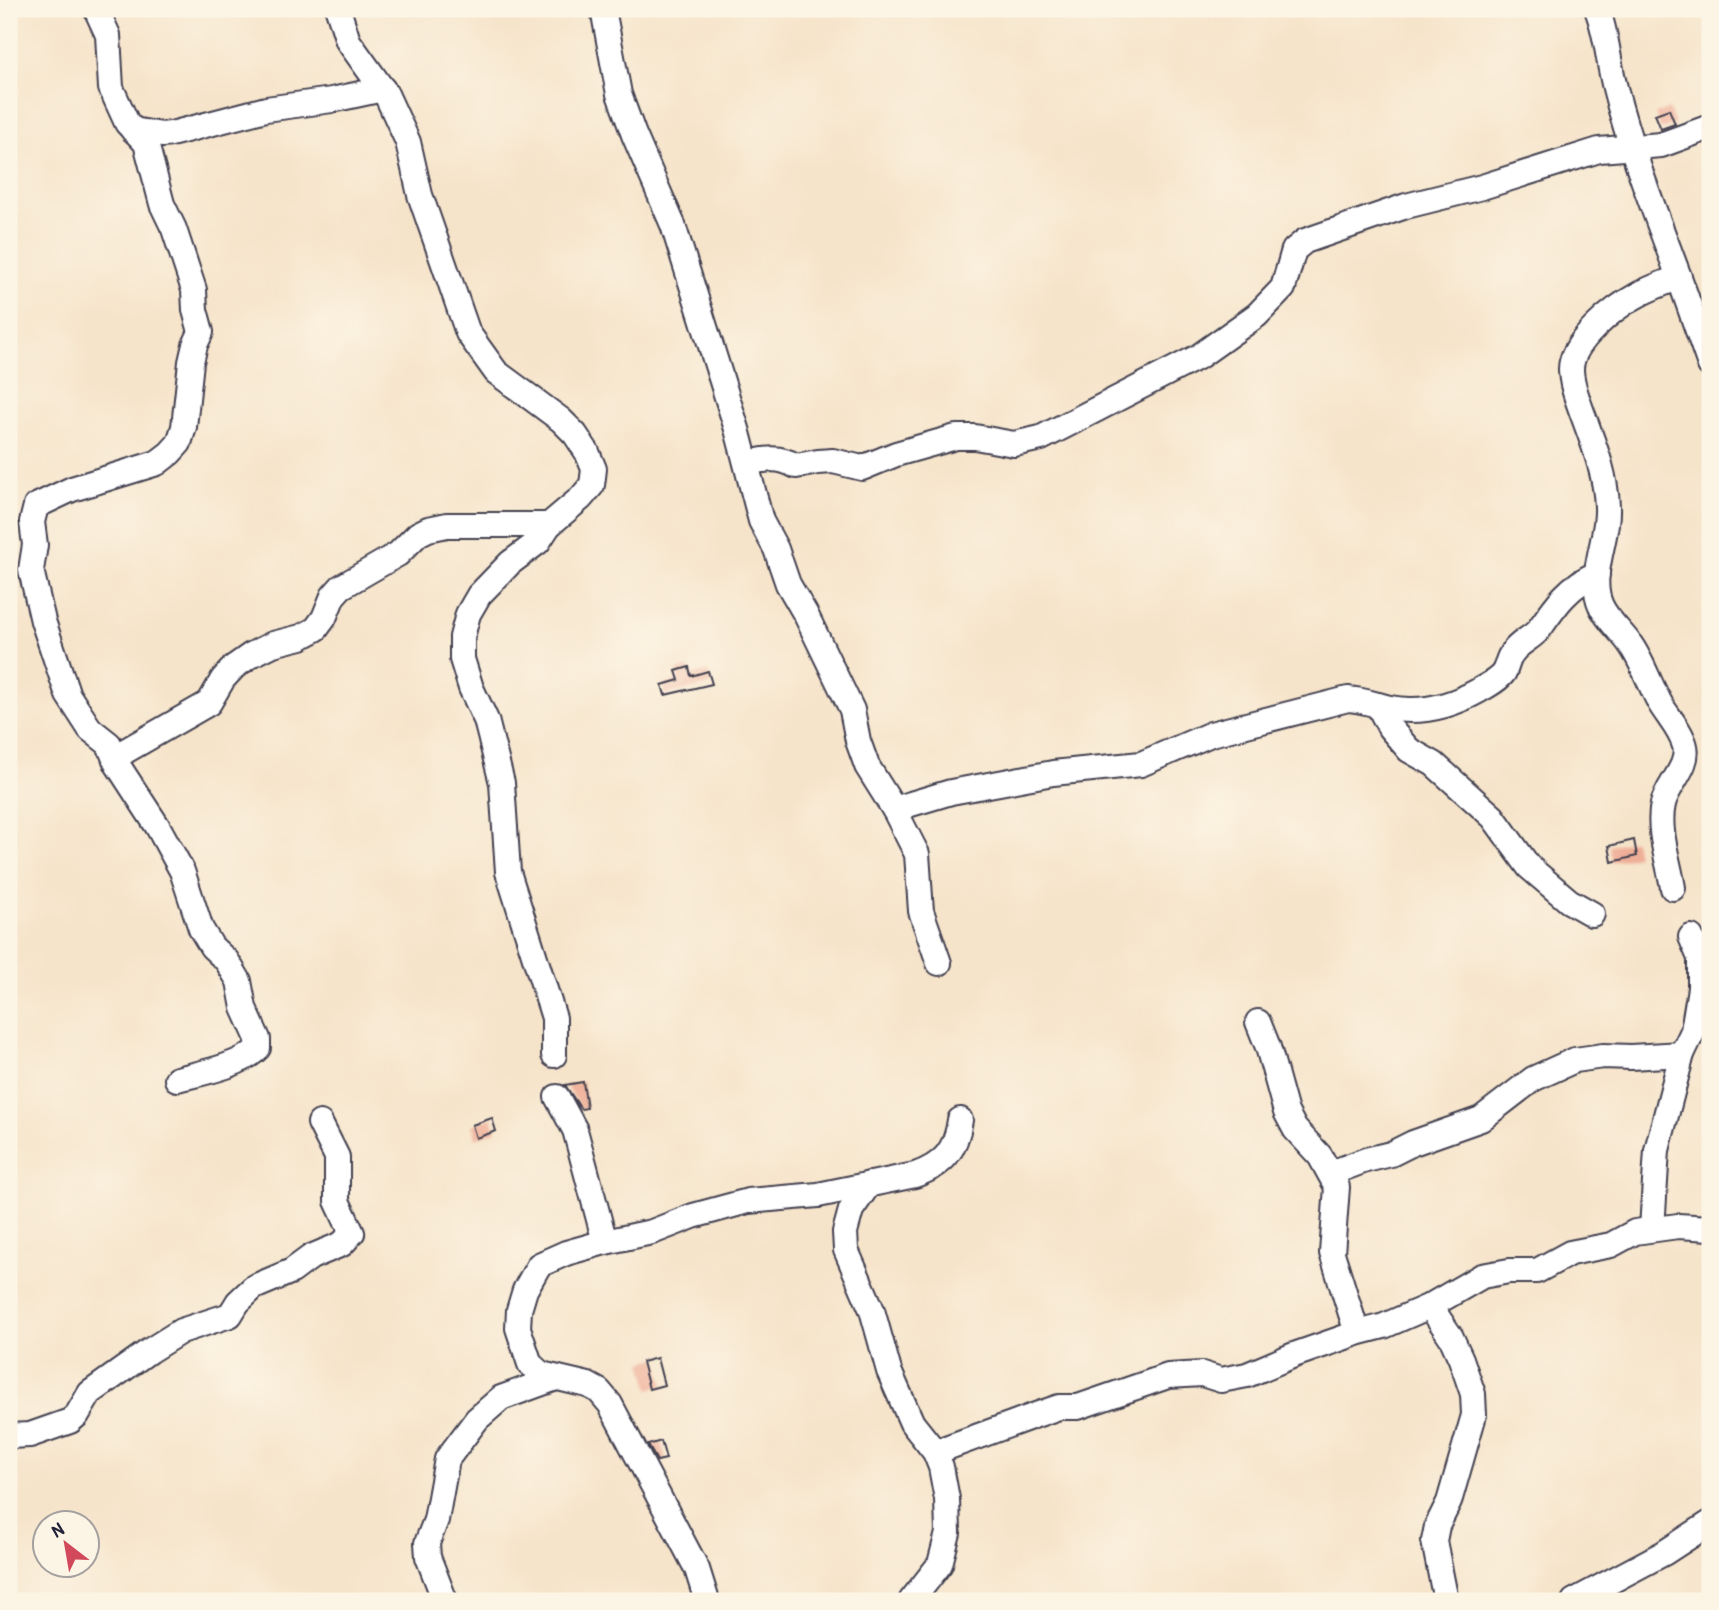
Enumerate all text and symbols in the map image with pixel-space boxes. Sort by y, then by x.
north arrow [32,1508,102,1578]
text: N [46,1516,68,1543]

